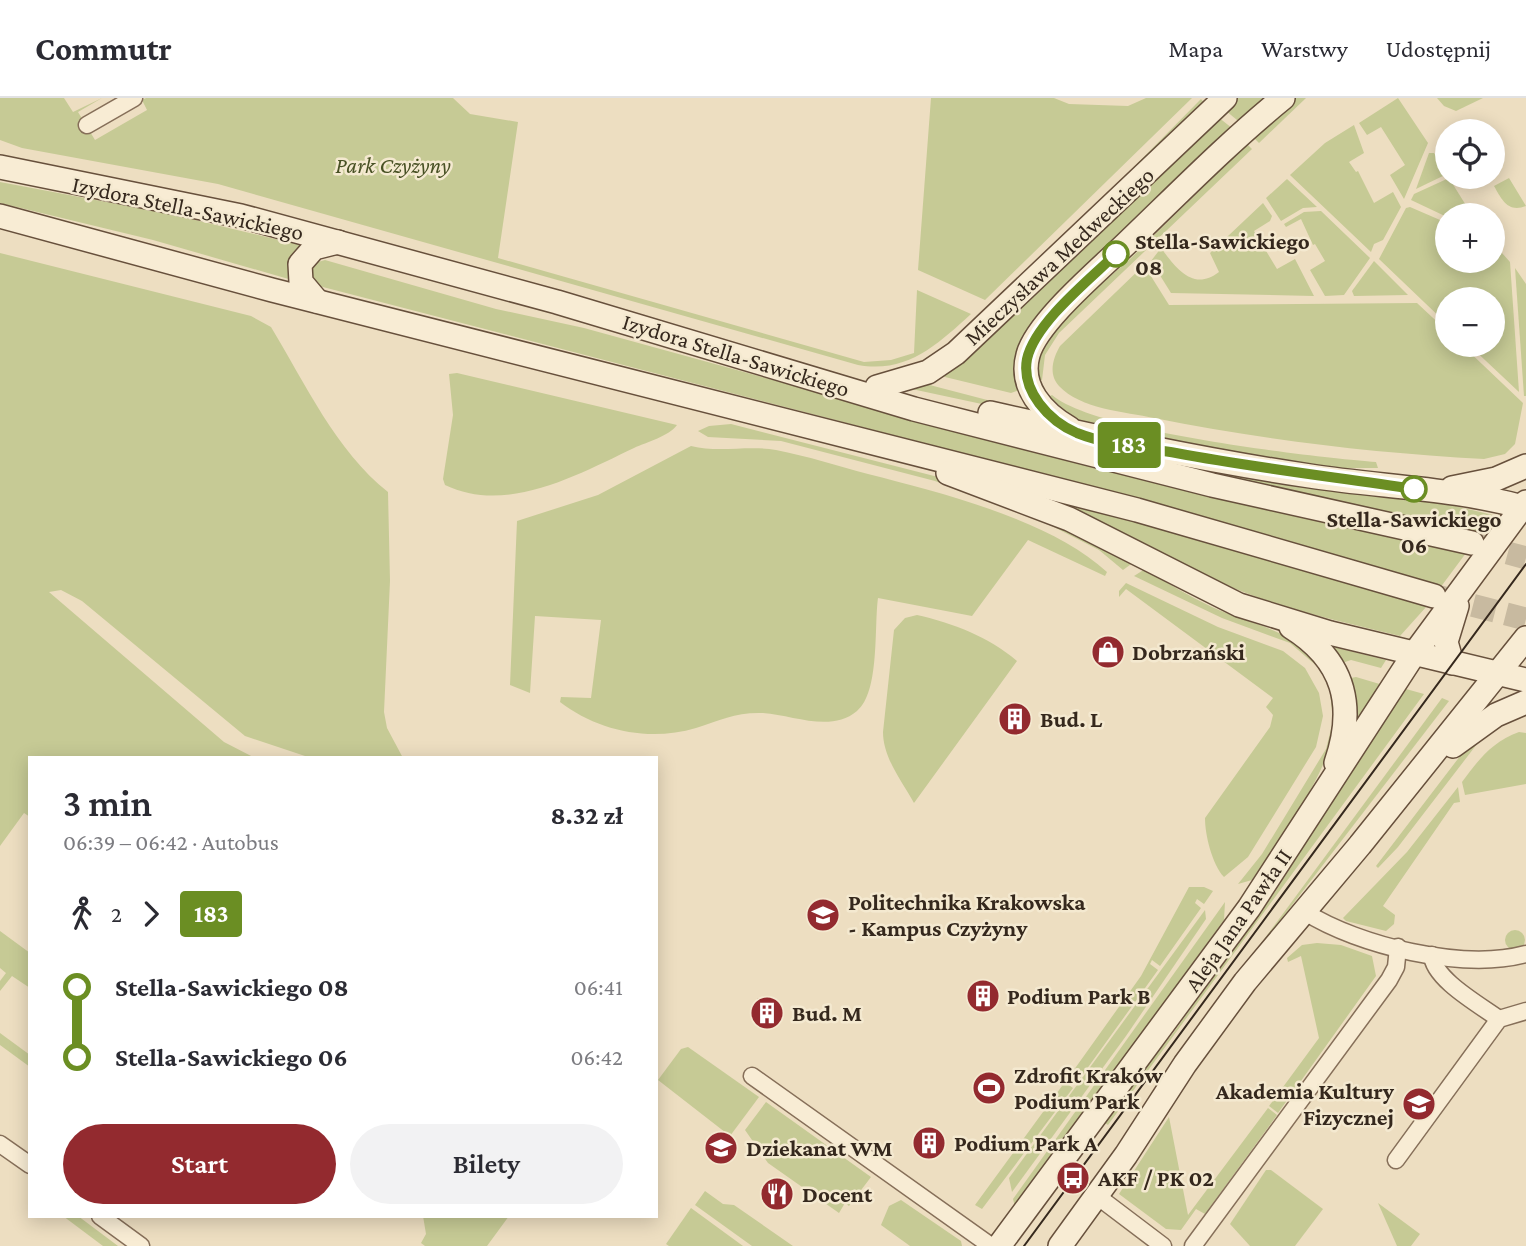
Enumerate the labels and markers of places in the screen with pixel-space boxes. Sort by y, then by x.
place label: Stella-Sawickiego 08 [1135,228,1310,280]
marker: Stella-Sawickiego 08 [1103,241,1129,267]
marker: Stella-Sawickiego 06 [1401,476,1427,502]
place label: Stella-Sawickiego 06 [1327,506,1501,558]
shop icon: Dobrzański [1089,633,1127,671]
place label: Dobrzański [1132,639,1245,665]
building icon: Bud. L [996,700,1034,738]
place label: Bud. L [1040,706,1103,732]
place label: Politechnika Krakowska - Kampus Czyżyny [848,889,1086,941]
school or university icon: Politechnika Krakowska - Kampus Czyżyny [804,896,842,934]
building icon: Podium Park B [964,977,1002,1015]
place label: Podium Park B [1007,983,1151,1009]
building icon: Bud. M [748,994,786,1032]
place label: Bud. M [792,1000,862,1026]
place label: Zdrofit Kraków Podium Park [1014,1062,1163,1114]
sports icon: Zdrofit Kraków Podium Park [970,1069,1008,1107]
place label: Akademia Kultury Fizycznej [1215,1078,1395,1130]
school or university icon: Akademia Kultury Fizycznej [1400,1085,1438,1123]
building icon: Podium Park A [910,1124,948,1162]
school or university icon: Dziekanat WM [702,1129,740,1167]
place label: Podium Park A [954,1130,1098,1156]
place label: Dziekanat WM [746,1135,892,1161]
bus stop icon: AKF / PK 02 [1054,1159,1092,1197]
place label: AKF / PK 02 [1097,1165,1214,1191]
restaurant icon: Docent [758,1175,796,1213]
place label: Docent [802,1181,873,1207]

